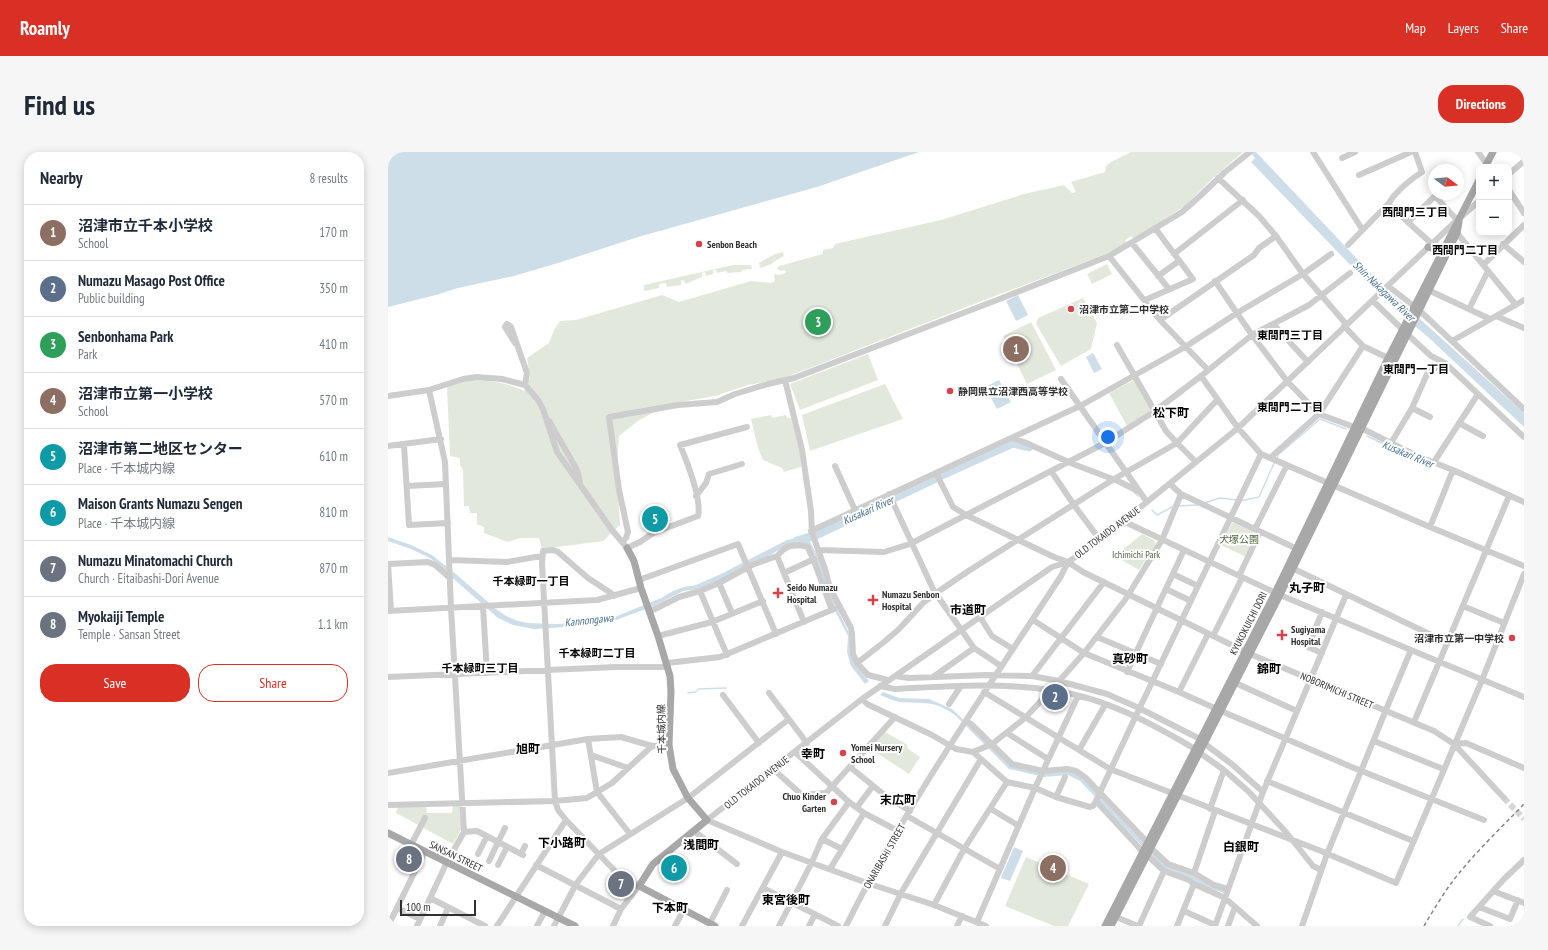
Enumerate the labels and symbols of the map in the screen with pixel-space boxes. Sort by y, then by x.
north arrow [1428,164,1464,200]
district label: 西間門三丁目 [1382,205,1448,219]
place label: Senbon Beach [707,238,757,251]
marker: Senbon Beach [694,239,704,249]
district label: 西間門二丁目 [1432,243,1498,257]
water label: Shin-Nakagawa River [1350,258,1419,325]
place label: 沼津市立第二中学校 [1079,303,1169,316]
marker: 沼津市立第二中学校 [1066,304,1076,314]
pin: 3 [805,307,831,337]
district label: 東間門三丁目 [1257,328,1323,342]
pin: 1 [1003,334,1029,364]
district label: 東間門一丁目 [1383,362,1449,376]
place label: 静岡県立沼津西高等学校 [958,385,1068,398]
marker: 静岡県立沼津西高等学校 [945,386,955,396]
district label: 東間門二丁目 [1257,400,1323,414]
district label: 松下町 [1153,405,1189,420]
your location [1098,427,1118,447]
water label: Kusakari River [1380,437,1437,472]
water label: Kusakari River [840,492,897,527]
street label: OLD TOKAIDO AVENUE [1072,503,1143,561]
pin: 5 [642,504,668,534]
park label: 犬塚公園 [1219,533,1259,546]
park label: Ichimichi Park [1112,548,1160,561]
district label: 千本緑町一丁目 [493,574,570,588]
district label: 丸子町 [1289,580,1325,595]
place label: Seido Numazu Hospital [787,581,838,606]
marker: Seido Numazu Hospital [772,587,784,599]
place label: Numazu Senbon Hospital [882,588,940,613]
street label: KYUKOKUICHI DORI [1227,589,1270,657]
marker: Numazu Senbon Hospital [867,594,879,606]
district label: 市道町 [950,602,986,617]
water label: Kannongawa [564,610,615,630]
place label: Sugiyama Hospital [1291,623,1325,648]
marker: Sugiyama Hospital [1276,629,1288,641]
place label: 沼津市立第一中学校 [1414,632,1504,645]
marker: 沼津市立第一中学校 [1507,633,1517,643]
district label: 千本緑町二丁目 [559,646,636,660]
district label: 真砂町 [1112,651,1148,666]
district label: 千本緑町三丁目 [442,661,519,675]
district label: 錦町 [1256,661,1281,676]
street label: NOBORIMICHI STREET [1298,669,1376,712]
pin: 2 [1042,682,1068,712]
street label: 千本城内線 [655,704,668,754]
district label: 旭町 [516,741,540,756]
place label: Yomei Nursery School [850,741,903,766]
district label: 幸町 [801,746,825,761]
marker: Yomei Nursery School [838,748,848,758]
street label: OLD TOKAIDO AVENUE [721,753,791,812]
place label: Chuo Kinder Garten [782,790,827,815]
district label: 末広町 [880,792,916,807]
marker: Chuo Kinder Garten [829,797,839,807]
street label: ONARIBASHI STREET [861,821,909,891]
district label: 下小路町 [538,835,586,850]
district label: 浅間町 [683,837,719,852]
street label: SANSAN STREET [427,838,485,875]
district label: 白銀町 [1223,839,1259,854]
pin: 8 [396,844,422,874]
pin: 6 [661,853,687,883]
pin: 4 [1040,853,1066,883]
pin: 7 [608,869,634,899]
district label: 東宮後町 [762,892,810,907]
scale bar [400,898,476,917]
district label: 下本町 [652,900,688,915]

